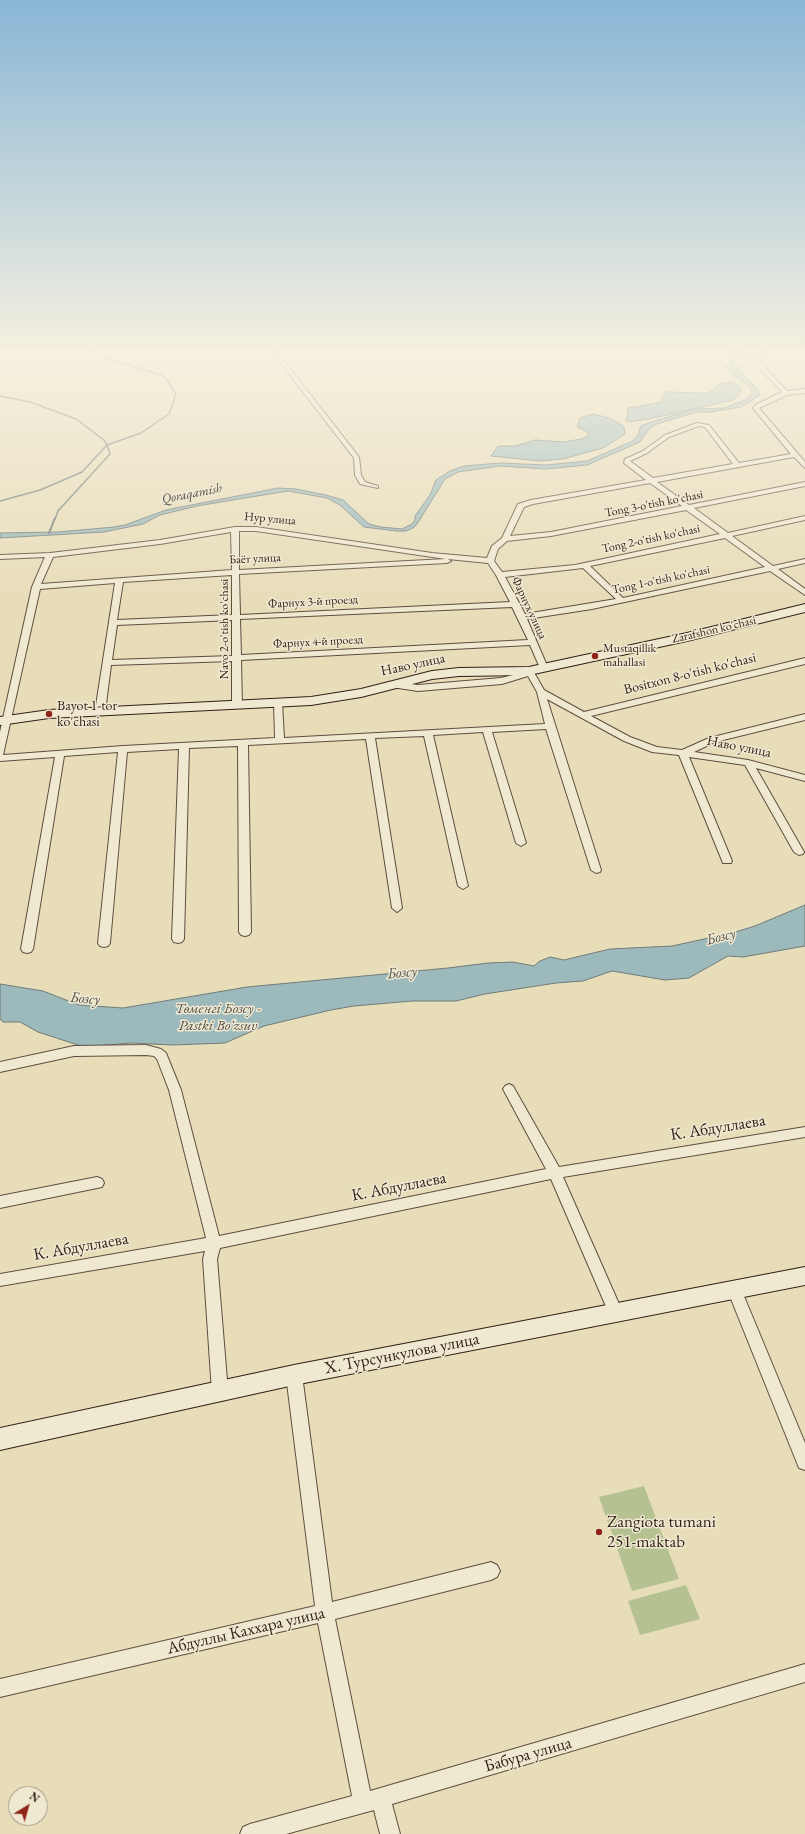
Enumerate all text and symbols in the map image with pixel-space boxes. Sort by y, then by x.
water label: Qoraqamish [161,481,223,507]
street label: Tong 3-o'tish ko'chasi [604,487,704,521]
street label: Нур улица [244,510,296,528]
street label: Tong 2-o'tish ko'chasi [601,522,701,556]
street label: Баёт улица [229,550,281,568]
street label: Tong 1-o'tish ko'chasi [611,563,711,597]
street label: Фарнух улица [508,574,550,642]
street label: Navo 2-o'tish ko'chasi [218,579,232,679]
street label: Фарнух 3-й проезд [268,592,358,612]
street label: Zarafshon ko'chasi [670,613,758,647]
street label: Фарнух 4-й проезд [273,632,363,652]
place label: Mustaqillik mahallasi [603,642,656,670]
street label: Bositxon 8-o'tish ko'chasi [622,649,758,699]
street label: Наво улица [379,650,447,680]
marker: Mustaqillik mahallasi [590,651,600,661]
place label: Bayot 1-tor ko'chasi [57,698,117,730]
marker: Bayot 1-tor ko'chasi [44,709,54,719]
street label: Наво улица [705,733,773,761]
water label: Бозсу [704,924,738,950]
water label: Бозсу [386,962,418,984]
water label: Бозсу [69,989,101,1009]
water label: Төменгі Бозсу - Pastki Boʻzsuv [175,1000,261,1035]
street label: К. Абдуллаева [669,1110,767,1146]
street label: К. Абдуллаева [350,1168,448,1206]
street label: К. Абдуллаева [32,1229,130,1265]
street label: Х. Турсункулова улица [323,1329,481,1379]
place label: Zangiota tumani 251-maktab [607,1512,716,1552]
marker: Zangiota tumani 251-maktab [594,1527,604,1537]
street label: Абдуллы Каххара улица [165,1603,327,1659]
street label: Бабура улица [482,1733,574,1777]
north arrow [8,1786,48,1826]
text: N [27,1789,42,1805]

